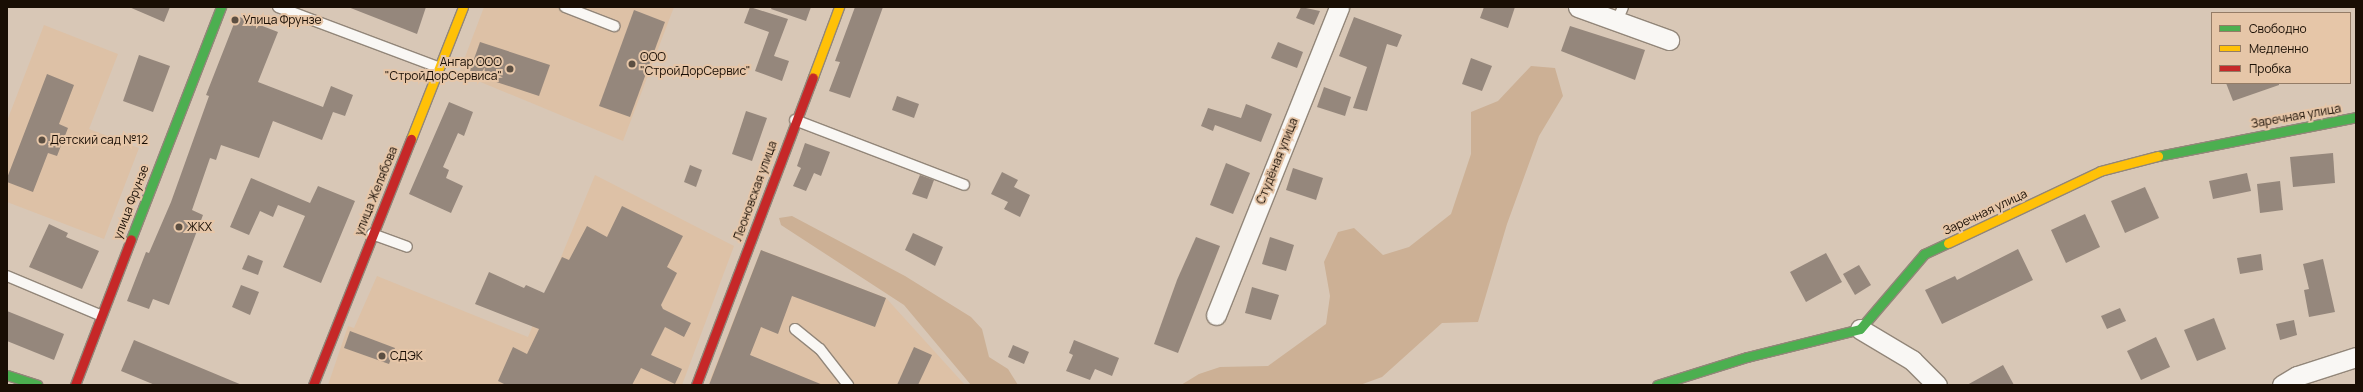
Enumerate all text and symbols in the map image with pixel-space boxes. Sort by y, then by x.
legend [2211,12,2351,84]
place label: Улица Фрунзе [243,13,322,27]
marker: Улица Фрунзе [230,15,240,25]
text: Свободно [2249,20,2307,37]
text: Медленно [2249,40,2309,57]
place label: ООО "СтройДорСервис" [640,50,751,78]
place label: Ангар ООО "СтройДорСервиса" [385,55,502,83]
marker: ООО "СтройДорСервис" [627,59,637,69]
text: Пробка [2249,60,2291,77]
marker: Ангар ООО "СтройДорСервиса" [505,64,515,74]
street label: Заречная улица [2250,101,2342,131]
street label: Студёная улица [1253,116,1301,206]
place label: Детский сад №12 [50,133,148,147]
marker: Детский сад №12 [37,135,47,145]
street label: Леоновская улица [730,139,780,243]
street label: улица Желябова [352,145,400,237]
street label: улица Фрунзе [110,163,152,241]
street label: Заречная улица [1941,186,2029,238]
place label: ЖКХ [187,220,212,234]
marker: ЖКХ [174,222,184,232]
place label: СДЭК [390,349,423,363]
marker: СДЭК [377,351,387,361]

